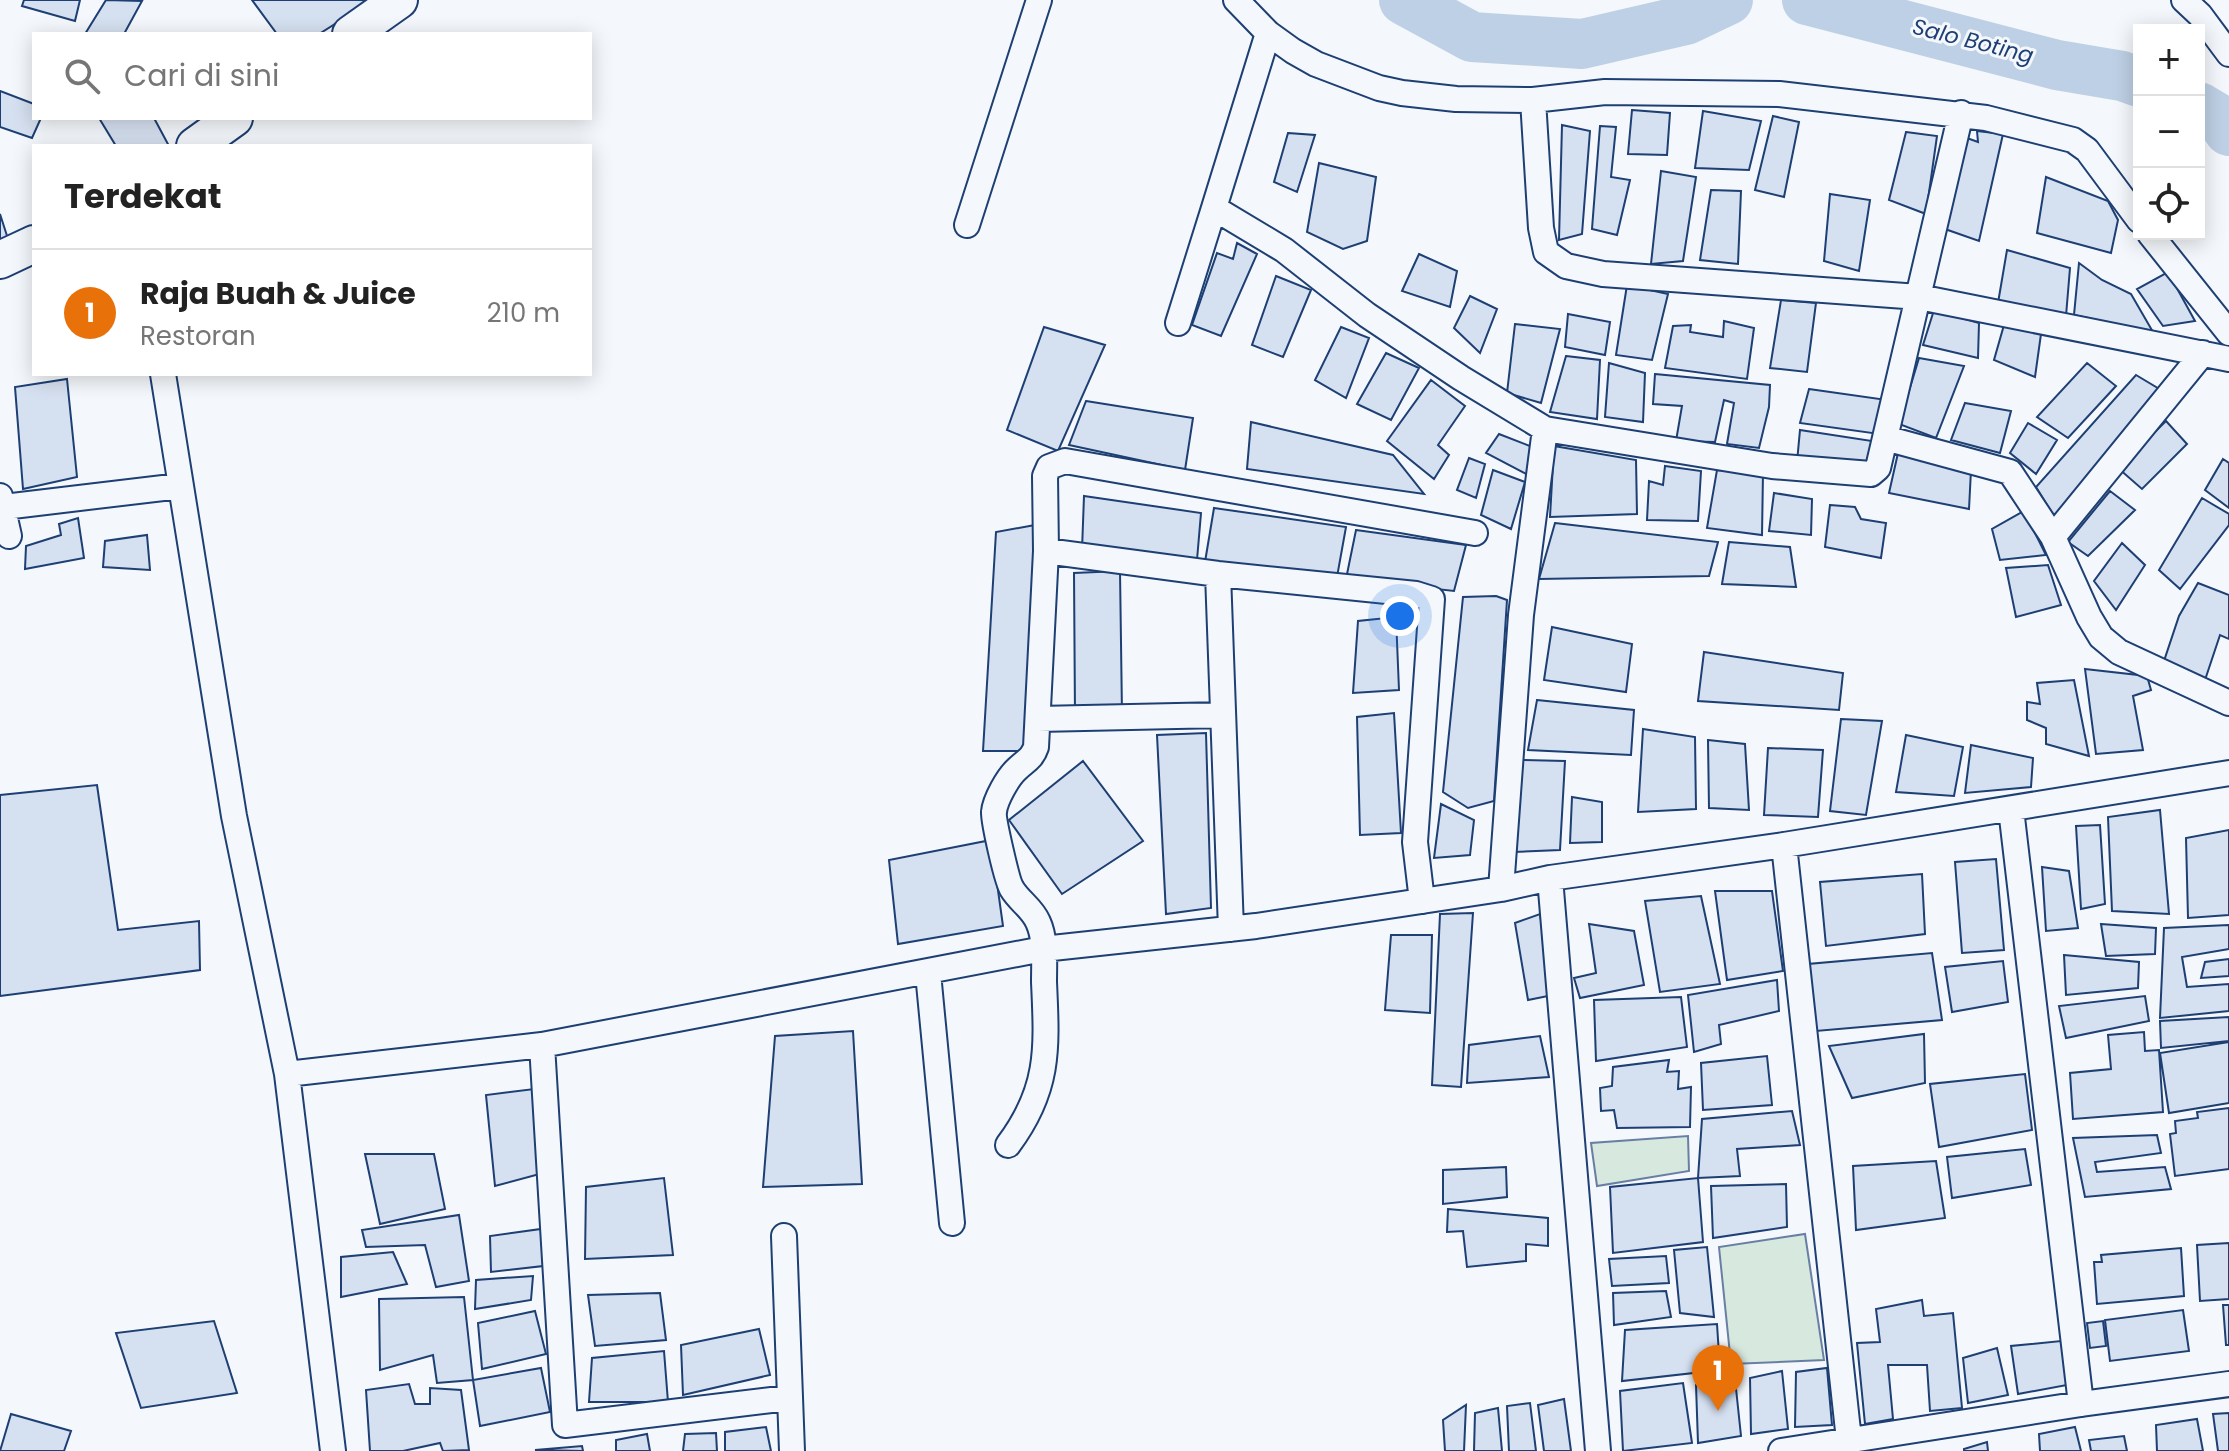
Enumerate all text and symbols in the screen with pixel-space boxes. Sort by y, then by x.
water label: Salo Boting [1909,11,2037,71]
map controls [2133,24,2205,240]
button: + [2133,24,2205,96]
search box [32,32,592,120]
icon: search [60,54,104,98]
text: Cari di sini [124,54,279,97]
button: − [2133,96,2205,168]
button: locate [2133,168,2205,240]
text: Terdekat [64,172,222,220]
text: Raja Buah & Juice [140,272,416,315]
text: 1 [85,295,95,331]
text: 210 m [487,295,560,331]
text: Restoran [140,318,256,354]
your location [1380,596,1420,636]
pin: 1 [1692,1345,1744,1411]

